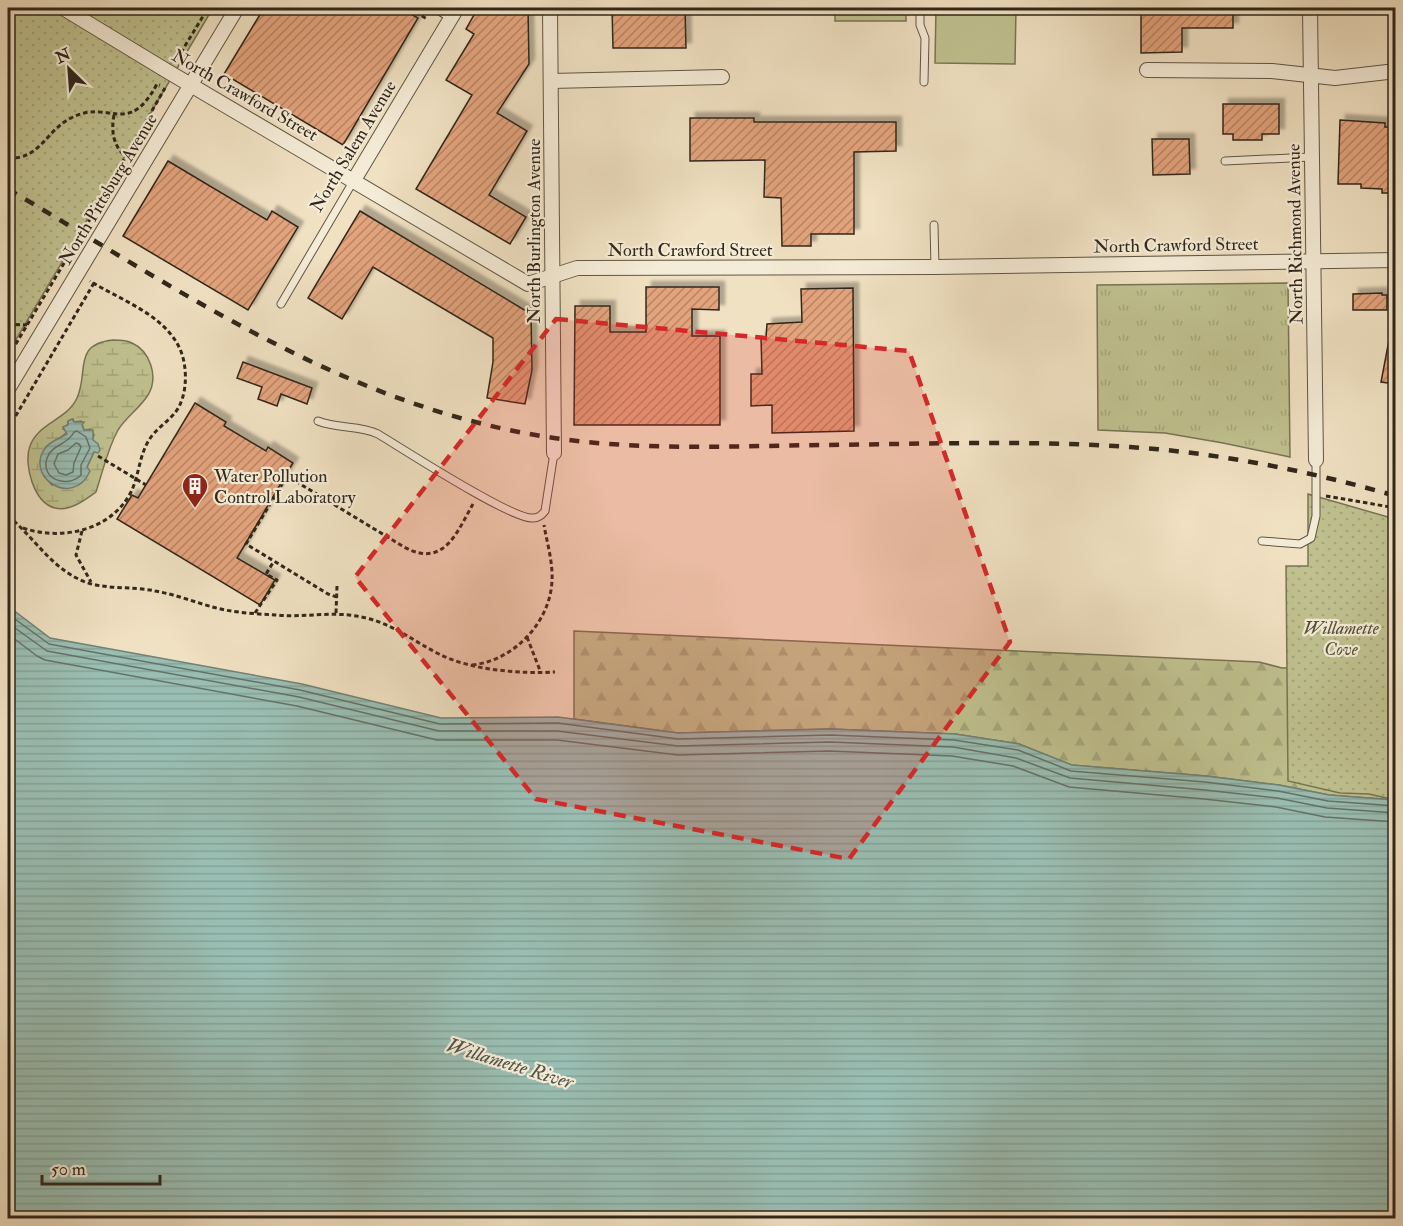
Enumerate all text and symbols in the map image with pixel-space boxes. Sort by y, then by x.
north arrow [39,39,99,99]
text: N [51,44,74,69]
street label: North Crawford Street [167,44,322,147]
street label: North Salem Avenue [305,76,402,216]
street label: North Pittsburg Avenue [54,109,163,269]
street label: North Burlington Avenue [523,138,546,324]
street label: North Richmond Avenue [1282,143,1309,325]
street label: North Crawford Street [1093,233,1259,258]
street label: North Crawford Street [607,239,773,262]
place label: Water Pollution Control Laboratory [213,465,357,509]
building icon: Water Pollution Control Laboratory [180,471,210,509]
park label: Willamette Cove [1303,617,1380,661]
water label: Willamette River [443,1032,578,1095]
scale bar [42,1148,160,1186]
text: 50 m [51,1158,86,1181]

